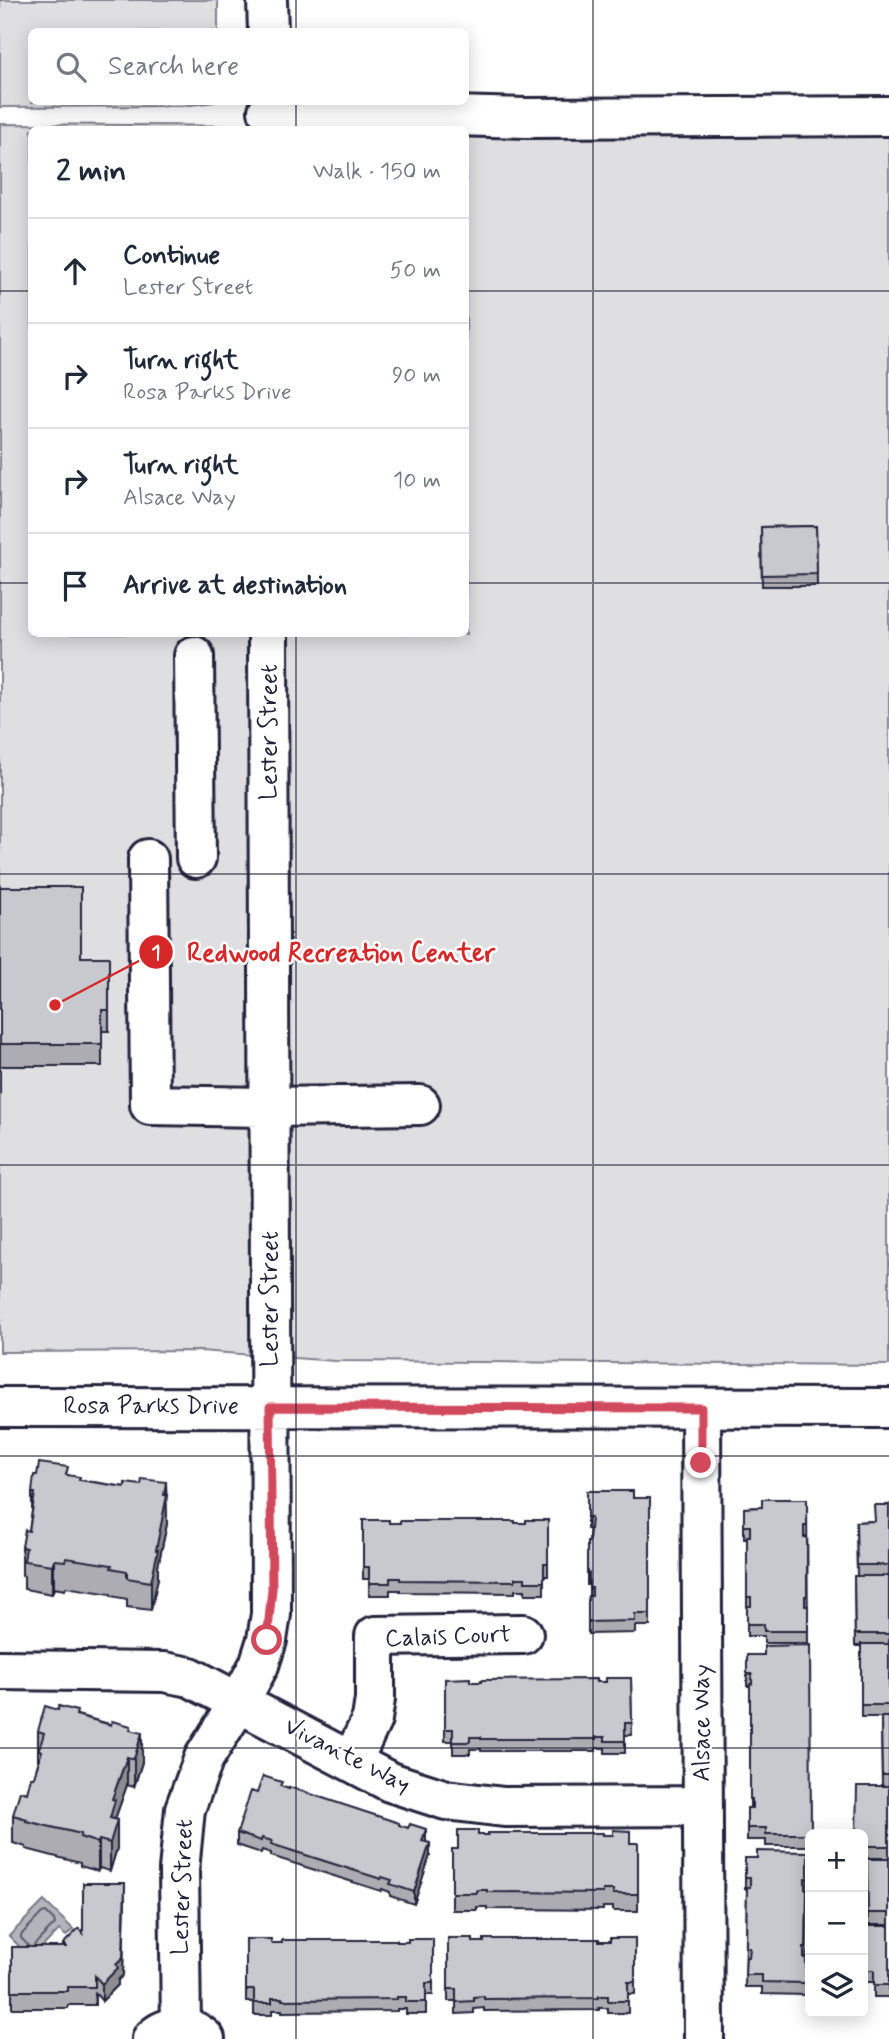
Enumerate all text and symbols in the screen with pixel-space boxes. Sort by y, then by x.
search box [28,28,469,105]
icon: search [52,48,90,86]
text: Search here [108,50,239,84]
text: 2 min [56,152,126,191]
text: Walk · 150 m [313,157,441,187]
text: Continue [123,239,220,273]
icon: ahead [56,252,94,290]
text: 50 m [390,256,441,286]
text: Lester Street [123,273,253,303]
text: Turn right [123,344,239,378]
icon: right [56,357,94,395]
text: 90 m [392,361,441,391]
text: Rosa Parks Drive [123,378,291,408]
text: Turn right [123,449,239,483]
icon: right [56,462,94,500]
text: 10 m [393,466,441,496]
text: Alsace Way [123,483,236,513]
icon: arrive [56,567,94,605]
text: Arrive at destination [123,569,347,603]
street label: Lester Street [254,664,285,800]
callout: Redwood Recreation Center [139,928,509,975]
text: Redwood Recreation Center [187,937,496,971]
text: 1 [151,939,161,967]
street label: Lester Street [255,1231,286,1367]
street label: Rosa Parks Drive [63,1391,239,1422]
route end [685,1447,716,1478]
street label: Calais Court [384,1619,512,1655]
route start [251,1624,282,1655]
street label: Alsace Way [687,1664,718,1782]
street label: Vivante Way [279,1711,415,1801]
street label: Lester Street [165,1818,201,1956]
map controls [805,1829,868,2018]
button: + [805,1829,868,1892]
button: − [805,1892,868,1955]
button: layers [805,1955,868,2018]

